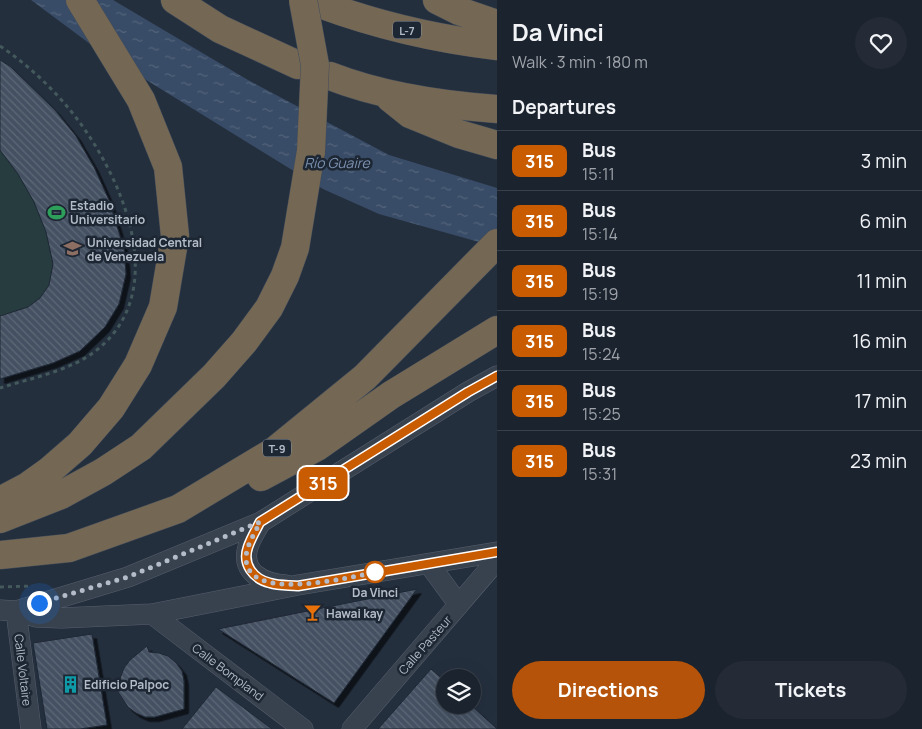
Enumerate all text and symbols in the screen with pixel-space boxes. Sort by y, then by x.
text: Da Vinci [512,15,604,48]
button: heart [855,17,907,69]
road number: L-7 [393,22,421,38]
text: Walk · 3 min · 180 m [512,51,648,73]
text: Departures [512,94,616,120]
text: Bus [582,137,616,163]
text: 3 min [861,148,907,174]
text: 315 [525,149,554,173]
water label: Río Guaire [304,153,371,172]
text: 15:11 [582,163,615,185]
place label: Estadio Universitario [70,197,145,228]
text: Bus [582,197,616,223]
sports icon: Estadio Universitario [46,202,66,222]
text: 6 min [860,208,907,234]
text: 315 [525,209,554,233]
text: 15:14 [582,223,618,245]
place label: Universidad Central de Venezuela [87,234,202,265]
school or university icon: Universidad Central de Venezuela [63,239,83,259]
text: Bus [582,257,616,283]
text: 11 min [857,268,907,294]
text: 315 [525,269,554,293]
text: 15:19 [582,283,618,305]
text: Bus [582,317,616,343]
text: 16 min [852,328,907,354]
text: 315 [525,329,554,353]
text: 15:24 [582,343,621,365]
text: Bus [582,377,616,403]
text: 17 min [854,388,907,414]
text: 315 [525,389,554,413]
text: 15:25 [582,403,621,425]
text: Bus [582,437,616,463]
road number: T-9 [263,439,291,456]
text: 23 min [850,448,907,474]
text: 315 [525,449,554,473]
text: 15:31 [582,463,617,485]
line badge: 315 [294,467,352,499]
text: 315 [309,471,337,495]
marker: Da Vinci [364,561,386,583]
place label: Da Vinci [352,584,398,601]
your location [27,591,52,616]
bar icon: Hawai kay [302,603,322,623]
place label: Hawai kay [326,605,383,622]
street label: Calle Pasteur [395,611,456,678]
street label: Calle Voltaire [10,633,36,707]
street label: Calle Bompland [189,639,267,705]
button: Directions [512,661,705,719]
button: Tickets [715,661,907,719]
map controls [436,669,481,714]
button: layers [436,669,481,714]
building icon: Edificio Palpoc [60,674,80,694]
place label: Edificio Palpoc [84,676,169,693]

